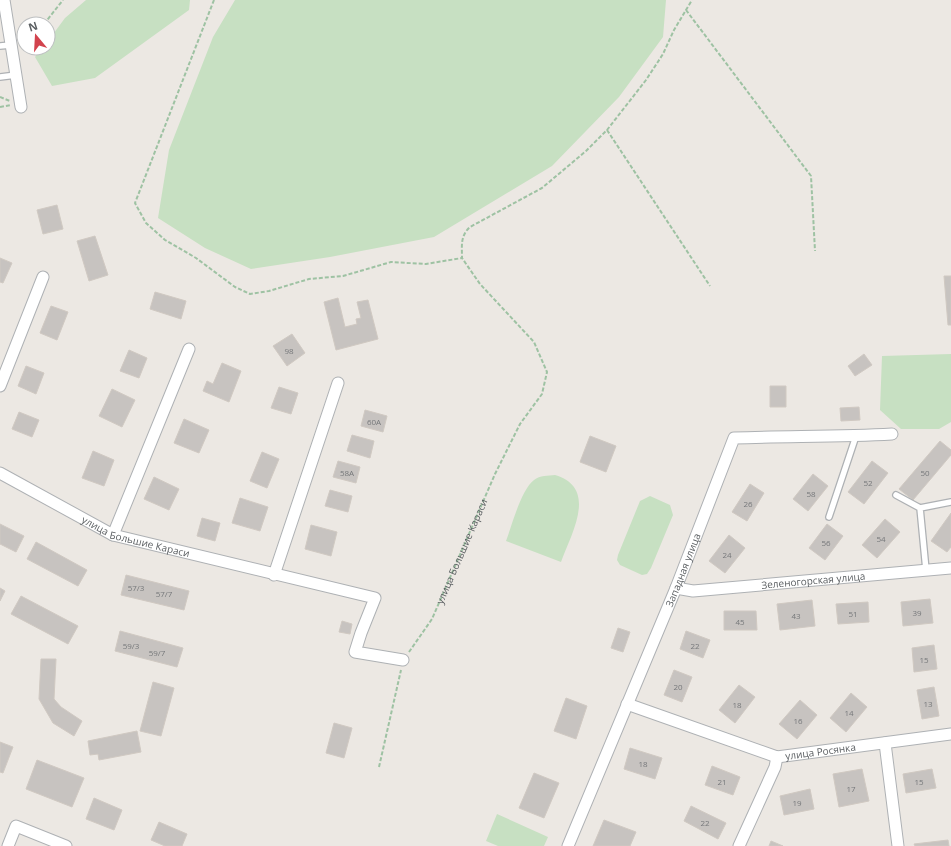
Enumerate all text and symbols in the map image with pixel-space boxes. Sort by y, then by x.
north arrow [16,16,56,56]
text: N [26,17,39,35]
house number: 98 [284,345,294,356]
house number: 60А [367,416,382,427]
house number: 58А [340,467,355,478]
house number: 50 [920,467,930,478]
house number: 52 [863,477,873,488]
house number: 58 [806,488,816,499]
street label: улица Большие Караси [432,497,490,606]
house number: 26 [743,498,753,509]
street label: улица Большие Караси [79,512,191,560]
street label: Западная улица [662,531,704,609]
house number: 54 [876,533,886,544]
house number: 56 [821,537,831,548]
house number: 24 [722,549,732,560]
street label: Зеленогорская улица [761,569,866,592]
house number: 57/3 [128,582,145,593]
house number: 57/7 [156,588,173,599]
house number: 39 [912,607,922,618]
house number: 51 [848,608,858,619]
house number: 43 [791,610,801,621]
house number: 45 [735,616,745,627]
house number: 59/3 [123,640,140,651]
house number: 22 [690,640,700,651]
house number: 59/7 [149,647,166,658]
house number: 15 [919,654,929,665]
house number: 20 [673,681,683,692]
house number: 13 [923,698,933,709]
house number: 18 [732,699,742,710]
house number: 14 [844,707,854,718]
house number: 16 [793,715,803,726]
street label: улица Росянка [784,740,857,763]
house number: 18 [638,758,648,769]
house number: 21 [717,776,727,787]
house number: 15 [914,776,924,787]
house number: 17 [846,783,856,794]
house number: 19 [792,797,802,808]
house number: 22 [700,817,710,828]

